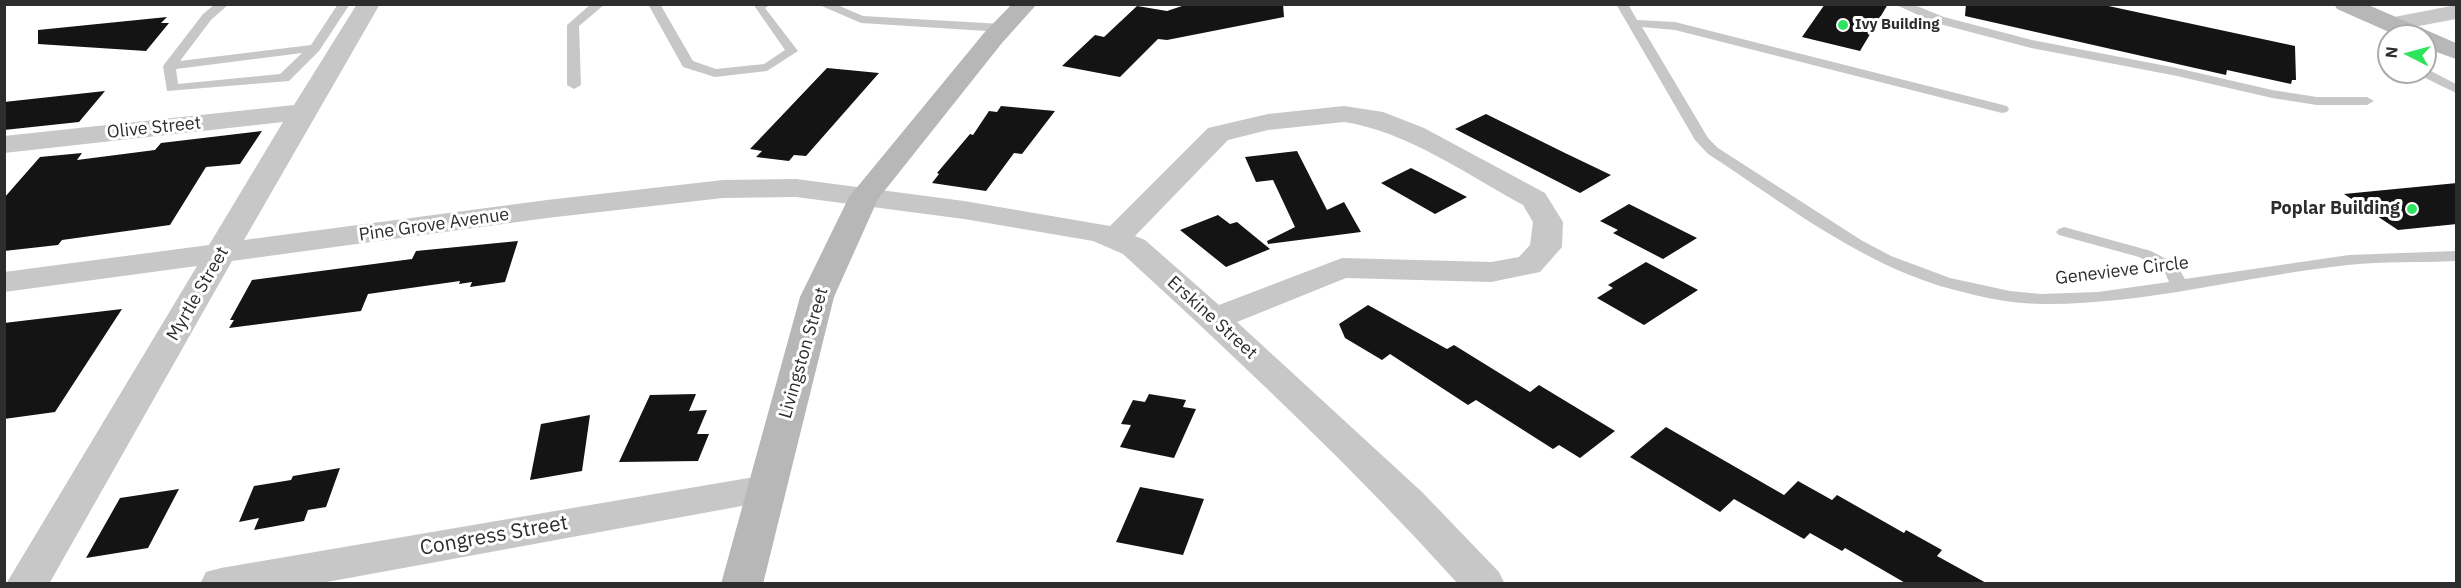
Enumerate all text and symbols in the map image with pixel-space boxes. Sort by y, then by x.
place label: Ivy Building [1855,16,1939,34]
marker: Ivy Building [1836,18,1850,32]
north arrow [2377,24,2437,84]
text: N [2381,46,2402,59]
street label: Olive Street [106,112,202,144]
place label: Poplar Building [2270,198,2400,220]
marker: Poplar Building [2405,202,2419,216]
street label: Pine Grove Avenue [357,204,511,246]
street label: Myrtle Street [162,243,234,345]
street label: Genevieve Circle [2054,252,2190,290]
street label: Erskine Street [1163,272,1261,364]
street label: Livingston Street [775,285,833,421]
street label: Congress Street [418,511,570,561]

